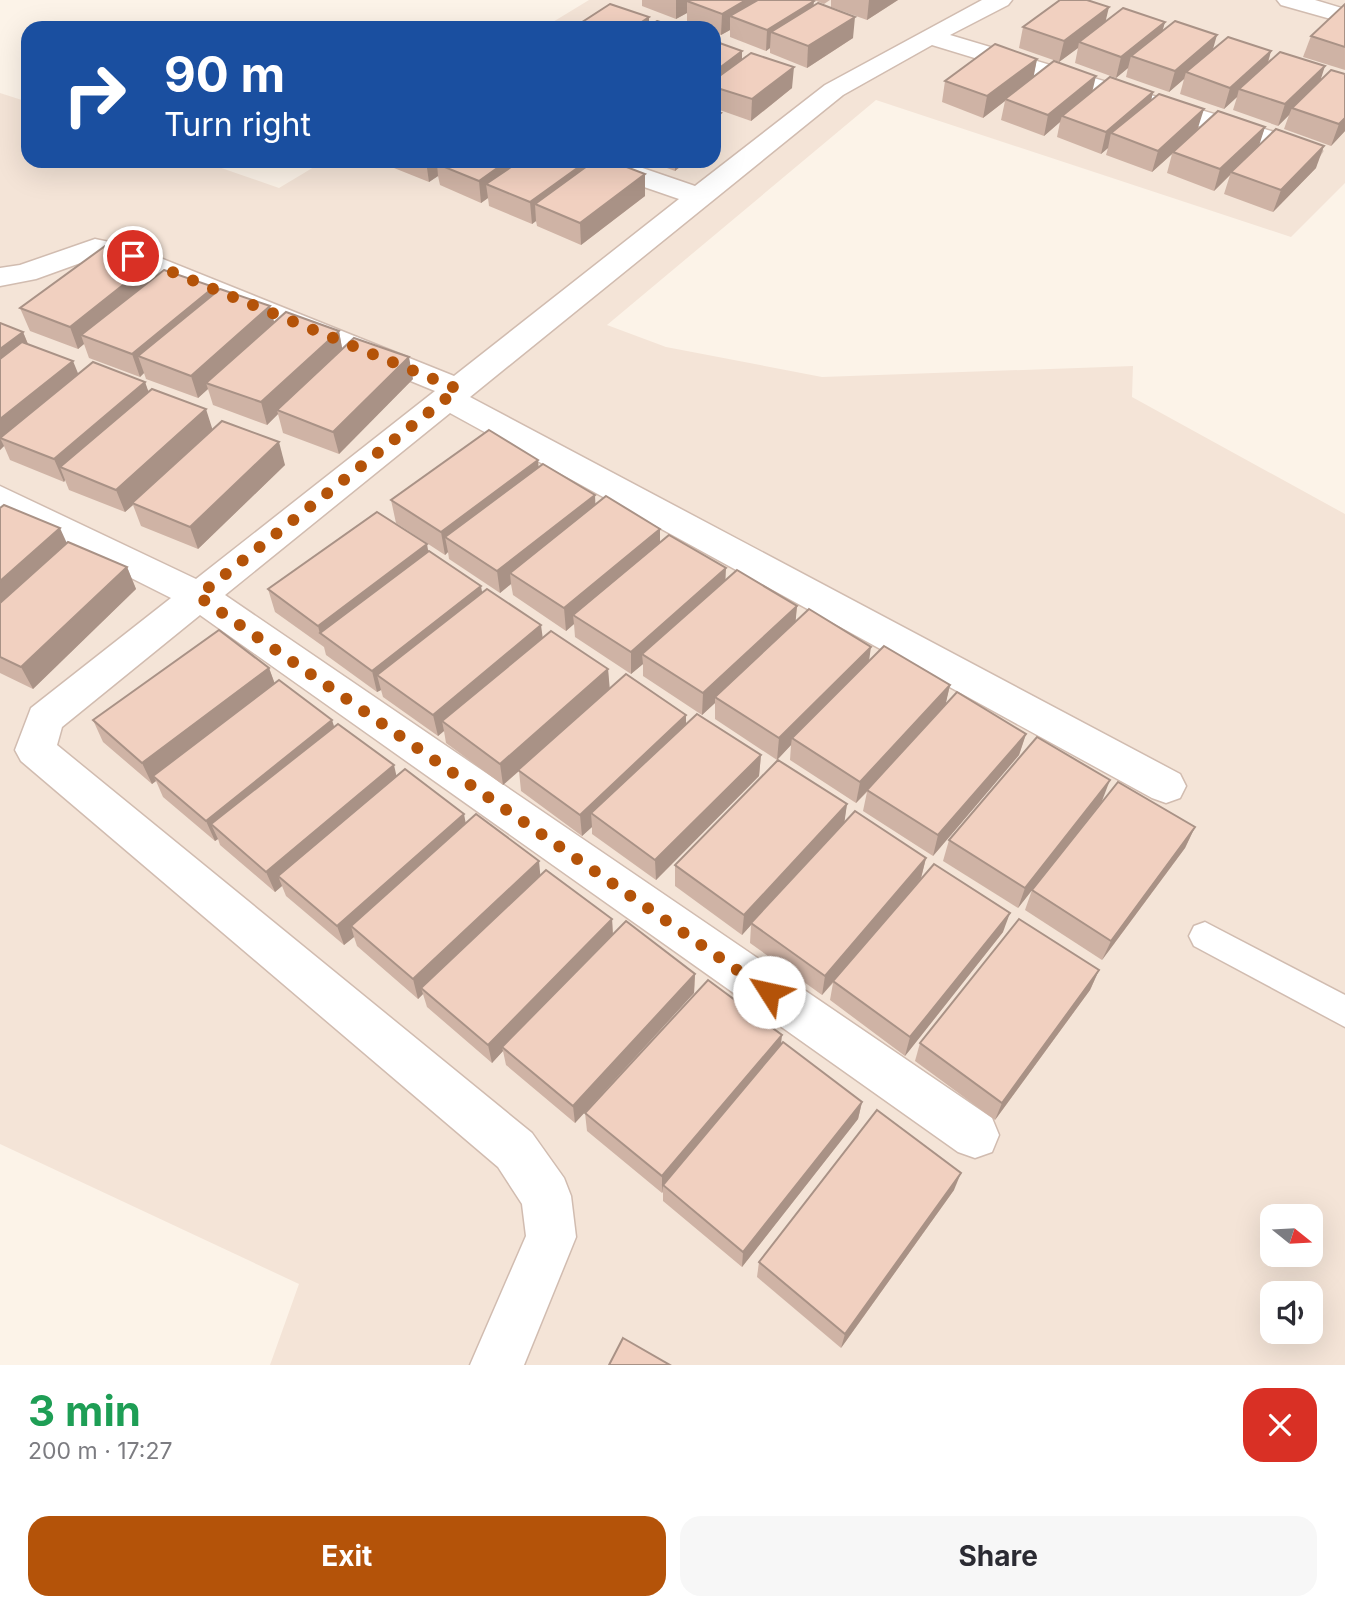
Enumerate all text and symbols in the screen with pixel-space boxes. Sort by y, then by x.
text: 90 m [164,45,285,104]
icon: right [49,49,140,140]
text: Turn right [164,105,311,144]
pin [103,226,163,286]
icon: arrive [114,237,152,275]
position arrow [732,955,806,1029]
north arrow [1260,1204,1323,1267]
map controls [1260,1204,1323,1344]
button: sound [1260,1281,1323,1344]
text: 3 min [28,1385,141,1436]
button: close [1243,1388,1317,1462]
text: 200 m · 17:27 [28,1437,173,1465]
button: Exit [28,1516,666,1596]
button: Share [680,1516,1317,1596]

